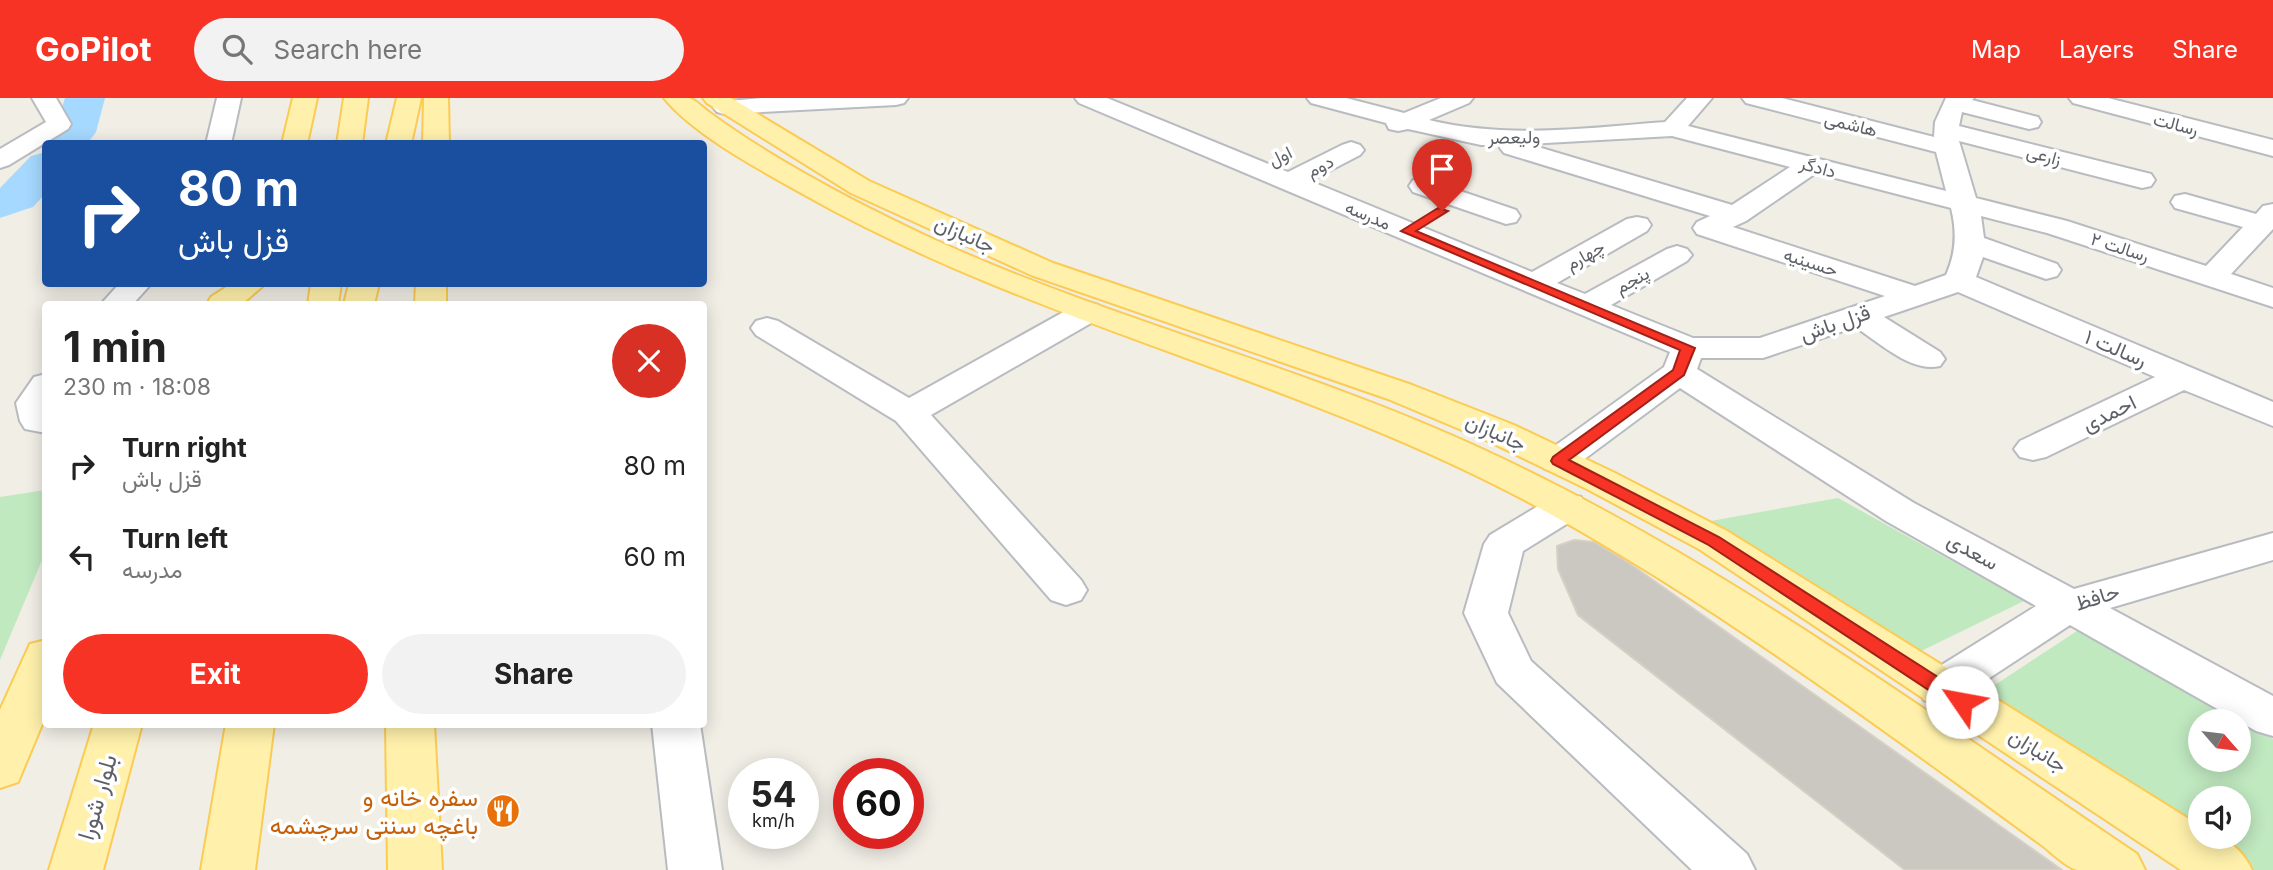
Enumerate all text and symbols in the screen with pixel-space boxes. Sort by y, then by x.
search box [194,18,684,81]
text: GoPilot [35,29,152,69]
icon: search [218,30,256,68]
text: Search here [274,34,422,65]
text: Map [1971,35,2021,64]
text: Layers [2059,35,2134,64]
text: Share [2172,35,2238,64]
street label: هاشمی [1822,107,1880,142]
street label: رسالت [2151,108,2201,141]
street label: ولیعصر [1487,126,1540,149]
pin [1412,139,1472,211]
street label: زارعی [2024,140,2064,171]
street label: اول [1265,141,1296,172]
street label: دوم [1303,150,1338,183]
icon: arrive [1423,150,1461,188]
street label: دادگر [1797,152,1838,183]
text: 80 m [178,159,299,218]
icon: right [63,168,154,259]
street label: مدرسه [1342,196,1394,235]
street label: جانبازان [931,210,999,259]
text: قزل باش [178,221,289,260]
street label: رسالت ۲ [2088,228,2152,267]
street label: چهارم [1562,236,1609,276]
street label: حسینیه [1781,243,1841,281]
street label: پنجم [1611,262,1654,300]
street label: قزل باش [1796,299,1874,348]
text: 1 min [63,321,167,372]
button: close [612,324,686,398]
street label: رسالت ۱ [2081,324,2151,373]
text: 230 m · 18:08 [63,373,211,401]
street label: احمدی [2078,389,2140,437]
street label: جانبازان [1462,408,1530,457]
text: Turn right [122,432,247,463]
icon: right [63,447,101,485]
text: 80 m [623,450,686,481]
text: قزل باش [122,465,202,493]
text: Turn left [122,523,228,554]
street label: سعدی [1943,527,2003,575]
icon: left [63,538,101,576]
text: 60 m [623,541,686,572]
text: مدرسه [122,556,183,584]
street label: حافظ [2072,578,2122,616]
button: Exit [63,634,368,714]
button: Share [382,634,686,714]
position arrow [1925,665,1999,739]
north arrow [2188,709,2250,772]
map controls [2188,709,2251,849]
street label: جانبازان [2004,723,2071,778]
street label: بلوار شورا [71,751,124,843]
speed limit sign: 60 [833,758,924,849]
text: 54 [750,773,797,815]
place label: سفره خانه و باغچه سنتی سرچشمه [270,783,478,842]
button: sound [2188,786,2251,849]
restaurant icon: سفره خانه و باغچه سنتی سرچشمه [484,792,522,830]
text: km/h [752,810,795,831]

